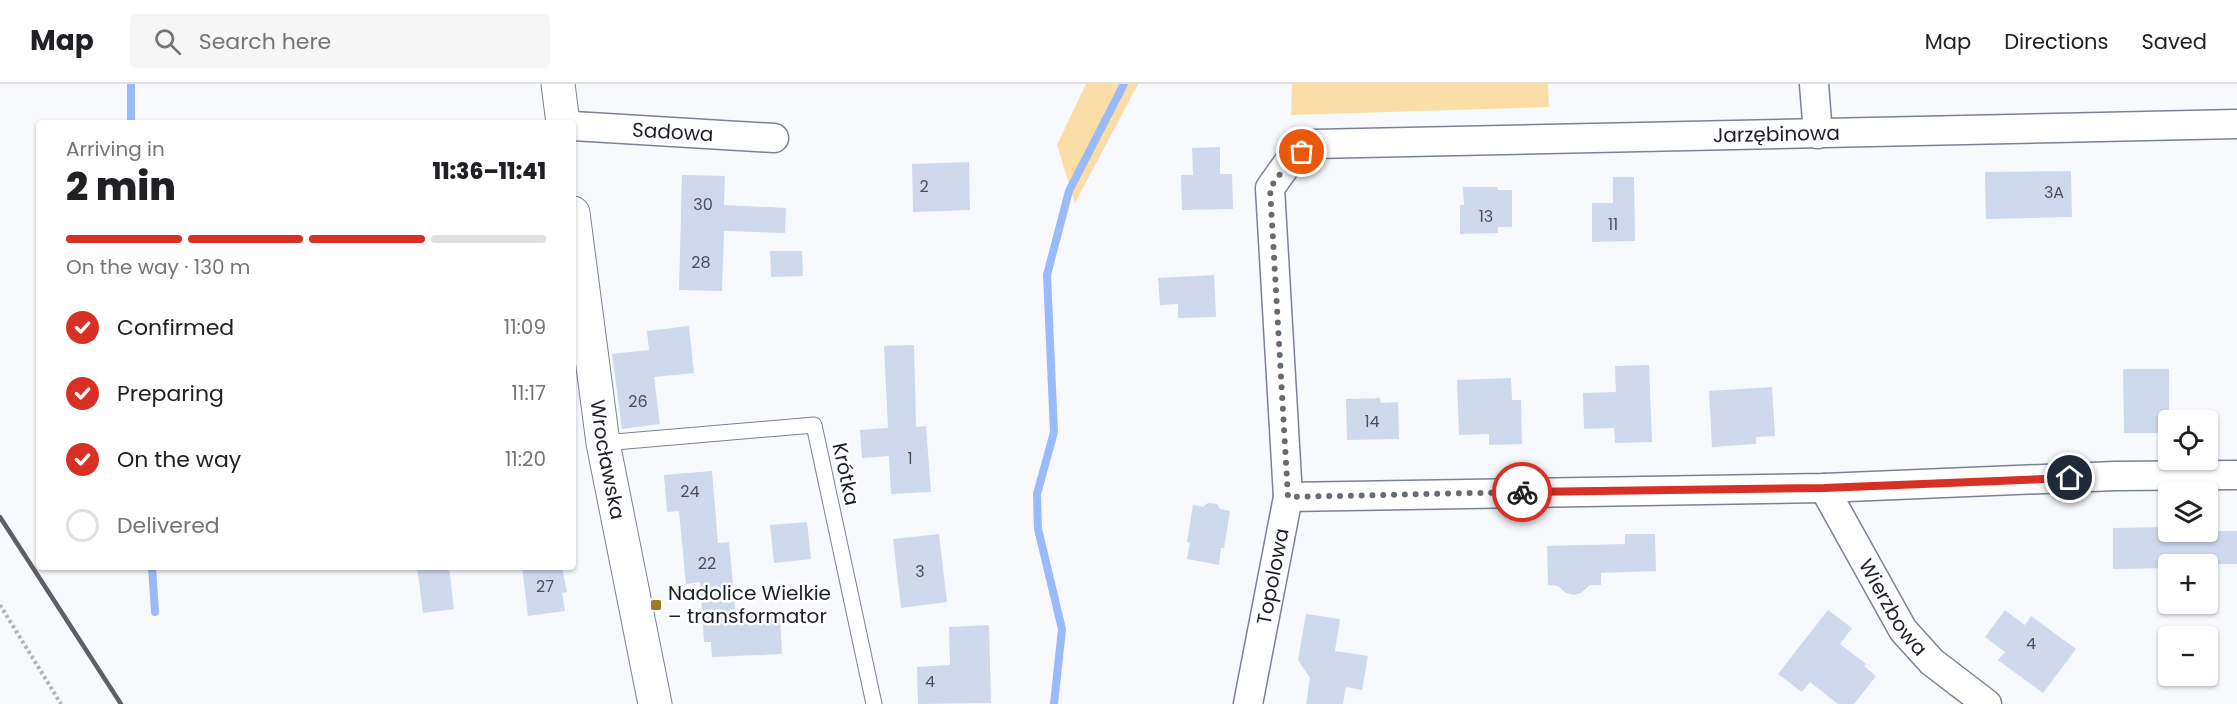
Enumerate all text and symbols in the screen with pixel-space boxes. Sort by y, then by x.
search box [130,14,550,68]
text: Map [30,21,94,60]
icon: search [151,25,184,58]
text: Search here [199,26,331,57]
text: Map [1925,27,1971,56]
text: Directions [2004,27,2108,56]
text: Saved [2141,27,2207,56]
street label: Sadowa [631,116,714,148]
street label: Jarzębinowa [1712,119,1840,149]
pin [1276,126,1327,177]
text: Arriving in [66,135,165,163]
icon: bag [1285,135,1318,168]
text: 11:36–11:41 [432,156,546,187]
text: 2 min [66,159,176,214]
house number: 2 [919,175,929,198]
house number: 3A [2044,181,2064,204]
house number: 30 [693,193,713,216]
house number: 13 [1479,205,1493,228]
house number: 11 [1608,213,1618,236]
house number: 28 [691,251,711,274]
text: On the way · 130 m [66,253,250,281]
icon: check [66,311,99,344]
text: Confirmed [117,312,234,343]
text: 11:09 [504,313,546,341]
icon: check [66,377,99,410]
text: Preparing [117,378,224,409]
text: 11:17 [512,379,546,407]
house number: 26 [628,390,648,413]
street label: Wrocławska [583,398,632,522]
house number: 14 [1364,410,1380,433]
map controls [2158,410,2218,686]
button: locate [2158,410,2218,470]
street label: Krótka [826,440,866,508]
icon: check [66,443,99,476]
text: On the way [117,444,241,475]
text: 11:20 [505,445,546,473]
house number: 1 [907,447,913,470]
pin [2044,452,2095,503]
icon: home [2053,461,2086,494]
courier [1492,462,1552,522]
icon: bike [1506,476,1539,509]
house number: 24 [680,480,700,503]
button: layers [2158,482,2218,542]
text: Delivered [117,510,220,541]
street label: Topolowa [1250,526,1296,627]
house number: 22 [698,552,716,575]
street label: Wierzbowa [1852,554,1934,662]
button: + [2158,554,2218,614]
house number: 3 [915,560,925,583]
house number: 27 [536,575,554,598]
place label: Nadolice Wielkie – transformator [668,579,831,630]
marker: Nadolice Wielkie – transformator [649,598,663,612]
button: − [2158,626,2218,686]
house number: 4 [2026,632,2036,655]
house number: 4 [925,670,935,693]

